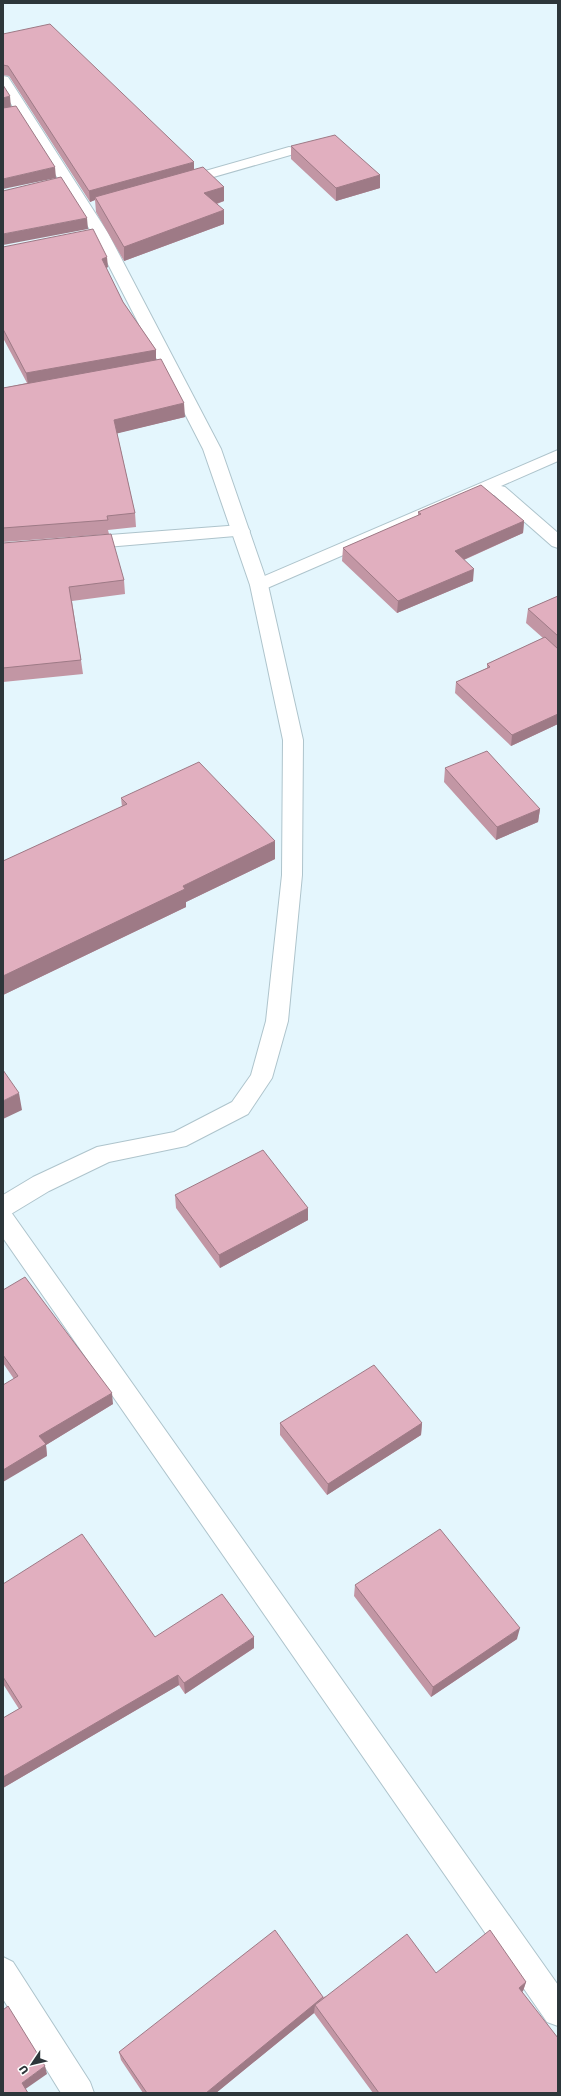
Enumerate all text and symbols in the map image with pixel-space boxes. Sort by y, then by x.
north arrow [12,2044,52,2084]
text: U [17,2062,32,2076]

